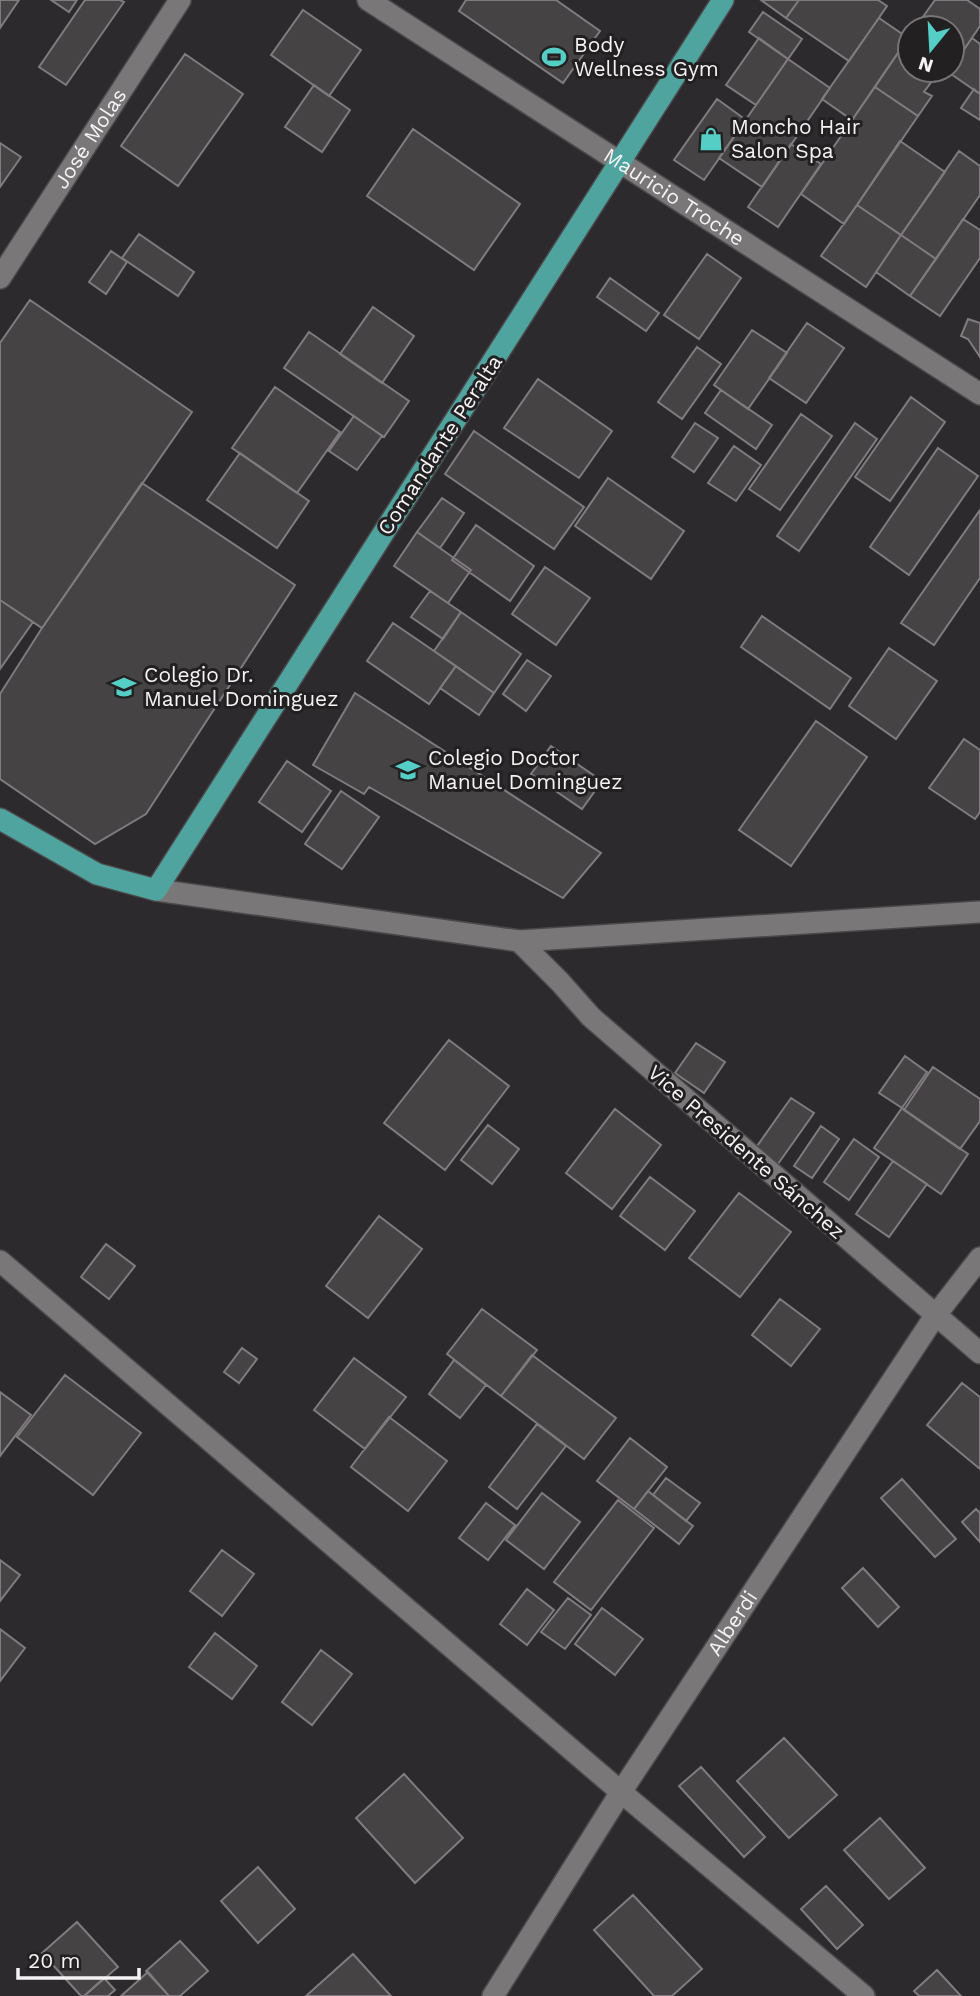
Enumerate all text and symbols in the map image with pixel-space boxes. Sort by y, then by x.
north arrow [896,14,966,84]
place label: Body Wellness Gym [574,32,719,81]
sports icon: Body Wellness Gym [540,43,568,71]
text: N [916,52,936,78]
street label: José Molas [48,84,131,193]
place label: Moncho Hair Salon Spa [731,114,861,163]
shop icon: Moncho Hair Salon Spa [697,125,725,153]
street label: Mauricio Troche [599,142,749,251]
street label: Comandante Peralta [372,350,507,539]
place label: Colegio Dr. Manuel Dominguez [144,662,338,711]
school or university icon: Colegio Dr. Manuel Dominguez [110,673,138,701]
place label: Colegio Doctor Manuel Dominguez [428,745,622,794]
school or university icon: Colegio Doctor Manuel Dominguez [394,756,422,784]
street label: Vice Presidente Sánchez [643,1059,850,1244]
street label: Alberdi [701,1586,762,1660]
scale bar [18,1937,138,1981]
text: 20 m [28,1948,80,1973]

